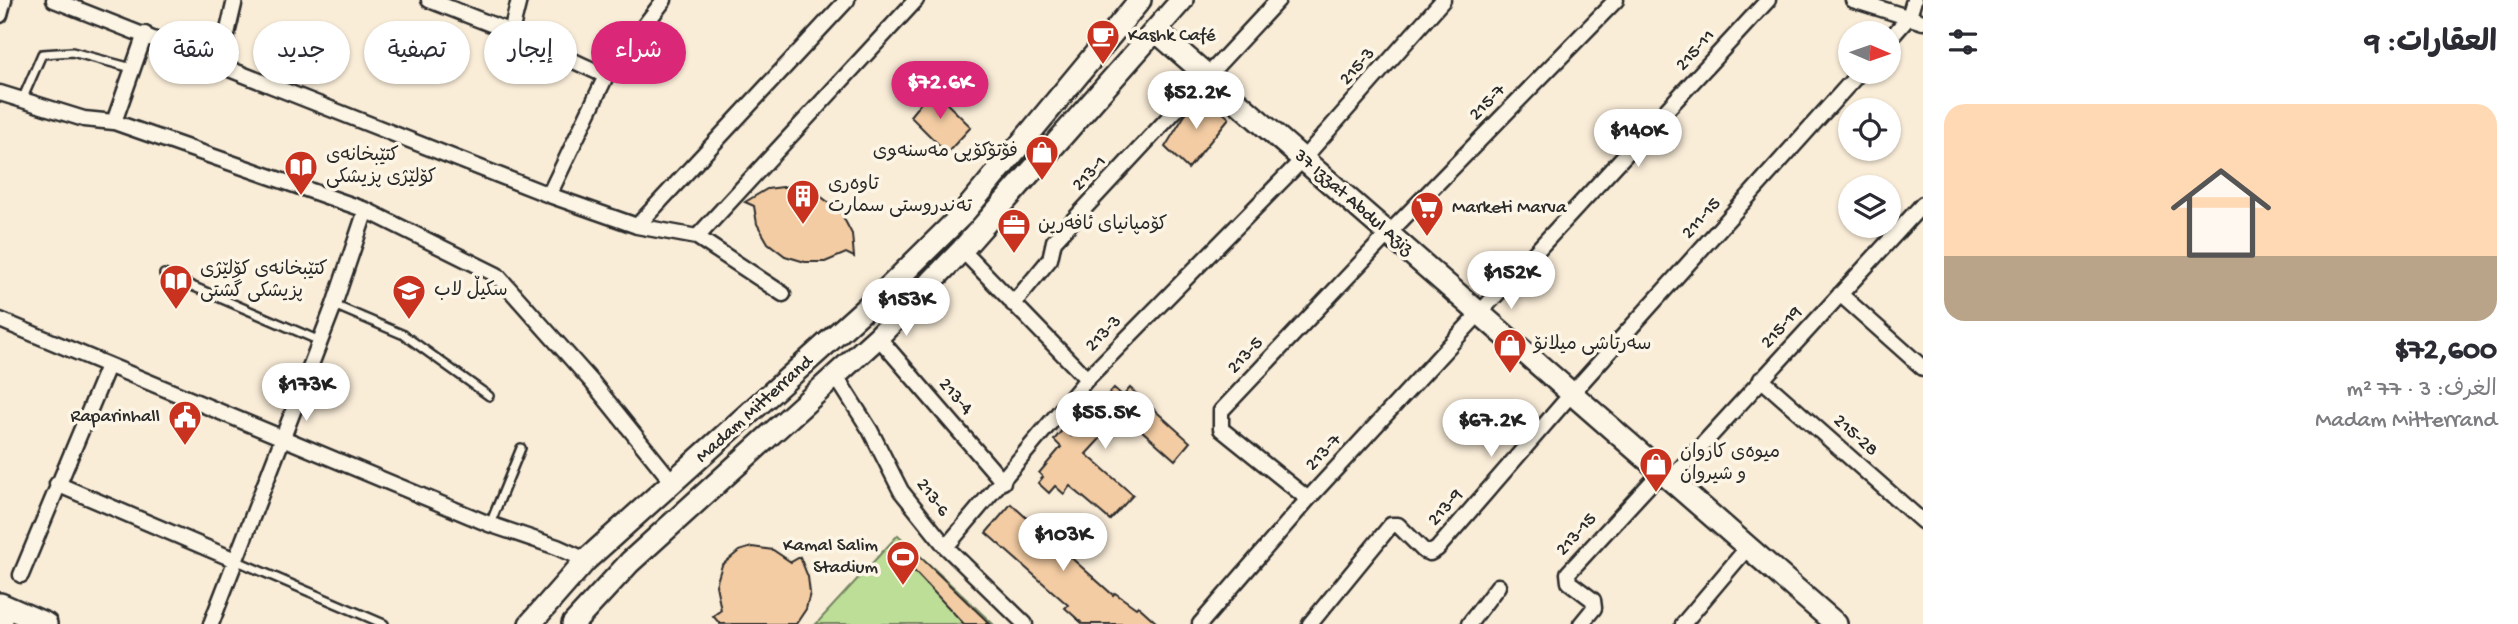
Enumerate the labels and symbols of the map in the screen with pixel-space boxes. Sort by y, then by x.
cafe icon: Kashk Café [1084,17,1122,66]
north arrow [1838,21,1900,84]
place label: Kashk Café [1128,25,1216,48]
street label: 215-11 [1671,25,1721,77]
street label: 215-3 [1335,43,1381,91]
pin: $72.6K [883,61,997,121]
pin: $52.2K [1139,72,1253,131]
street label: 215-7 [1465,79,1512,126]
pin: $140K [1589,110,1687,169]
shop icon: فۆتۆکۆپی مەسنەوی [1023,133,1061,182]
place label: فۆتۆکۆپی مەسنەوی [873,141,1018,164]
street label: 37 Izzat Abdul Aziz [1288,144,1418,261]
place label: كتێبخانە‌ی كۆلێژی پزیشكی [326,145,436,190]
library icon: كتێبخانە‌ی كۆلێژی پزیشكی [282,148,320,197]
street label: 213-1 [1068,151,1112,197]
place label: تاوەری تەندروستی سمارت [828,174,972,219]
building icon: تاوەری تەندروستی سمارت [784,177,822,226]
supermarket icon: Marketi Marva [1408,189,1446,238]
street label: 211-15 [1677,193,1727,245]
place label: Marketi Marva [1452,197,1568,220]
office icon: کۆمپانیای ئافەرین [995,206,1033,255]
place label: کۆمپانیای ئافەرین [1038,214,1167,237]
pin: $152K [1462,252,1560,311]
place label: کتێبخانەی کۆلێژی پزیشکی گشتی [200,259,328,304]
library icon: کتێبخانەی کۆلێژی پزیشکی گشتی [157,262,195,311]
school or university icon: سكیڵ لاب [390,272,428,321]
place label: سكیڵ لاب [434,275,508,303]
pin: $153K [857,278,955,338]
street label: 215-19 [1756,301,1808,354]
street label: 213-3 [1081,311,1127,357]
shop icon: سەرتاشی میلانۆ [1491,326,1529,375]
street label: 213-5 [1223,333,1269,379]
place label: سەرتاشی میلانۆ [1532,334,1652,357]
street label: Madam Mitterrand [691,350,820,469]
pin: $173K [257,364,355,423]
street label: 213-4 [933,374,977,420]
pin: $55.5K [1048,392,1162,451]
public building icon: Raparinhall [166,398,204,447]
pin: $67.2K [1434,400,1548,459]
place label: Raparinhall [71,406,160,429]
street label: 215-28 [1828,410,1882,462]
street label: 213-7 [1301,429,1348,476]
place label: میوەی کاروان و شیروان [1680,442,1780,487]
shop icon: میوەی کاروان و شیروان [1637,445,1675,494]
street label: 213-6 [910,474,954,522]
street label: 213-9 [1423,484,1469,532]
street label: 213-15 [1552,509,1602,561]
pin: $103K [1014,514,1112,573]
place label: Kamal Salim Stadium [783,535,879,580]
sports icon: Kamal Salim Stadium [884,538,922,587]

